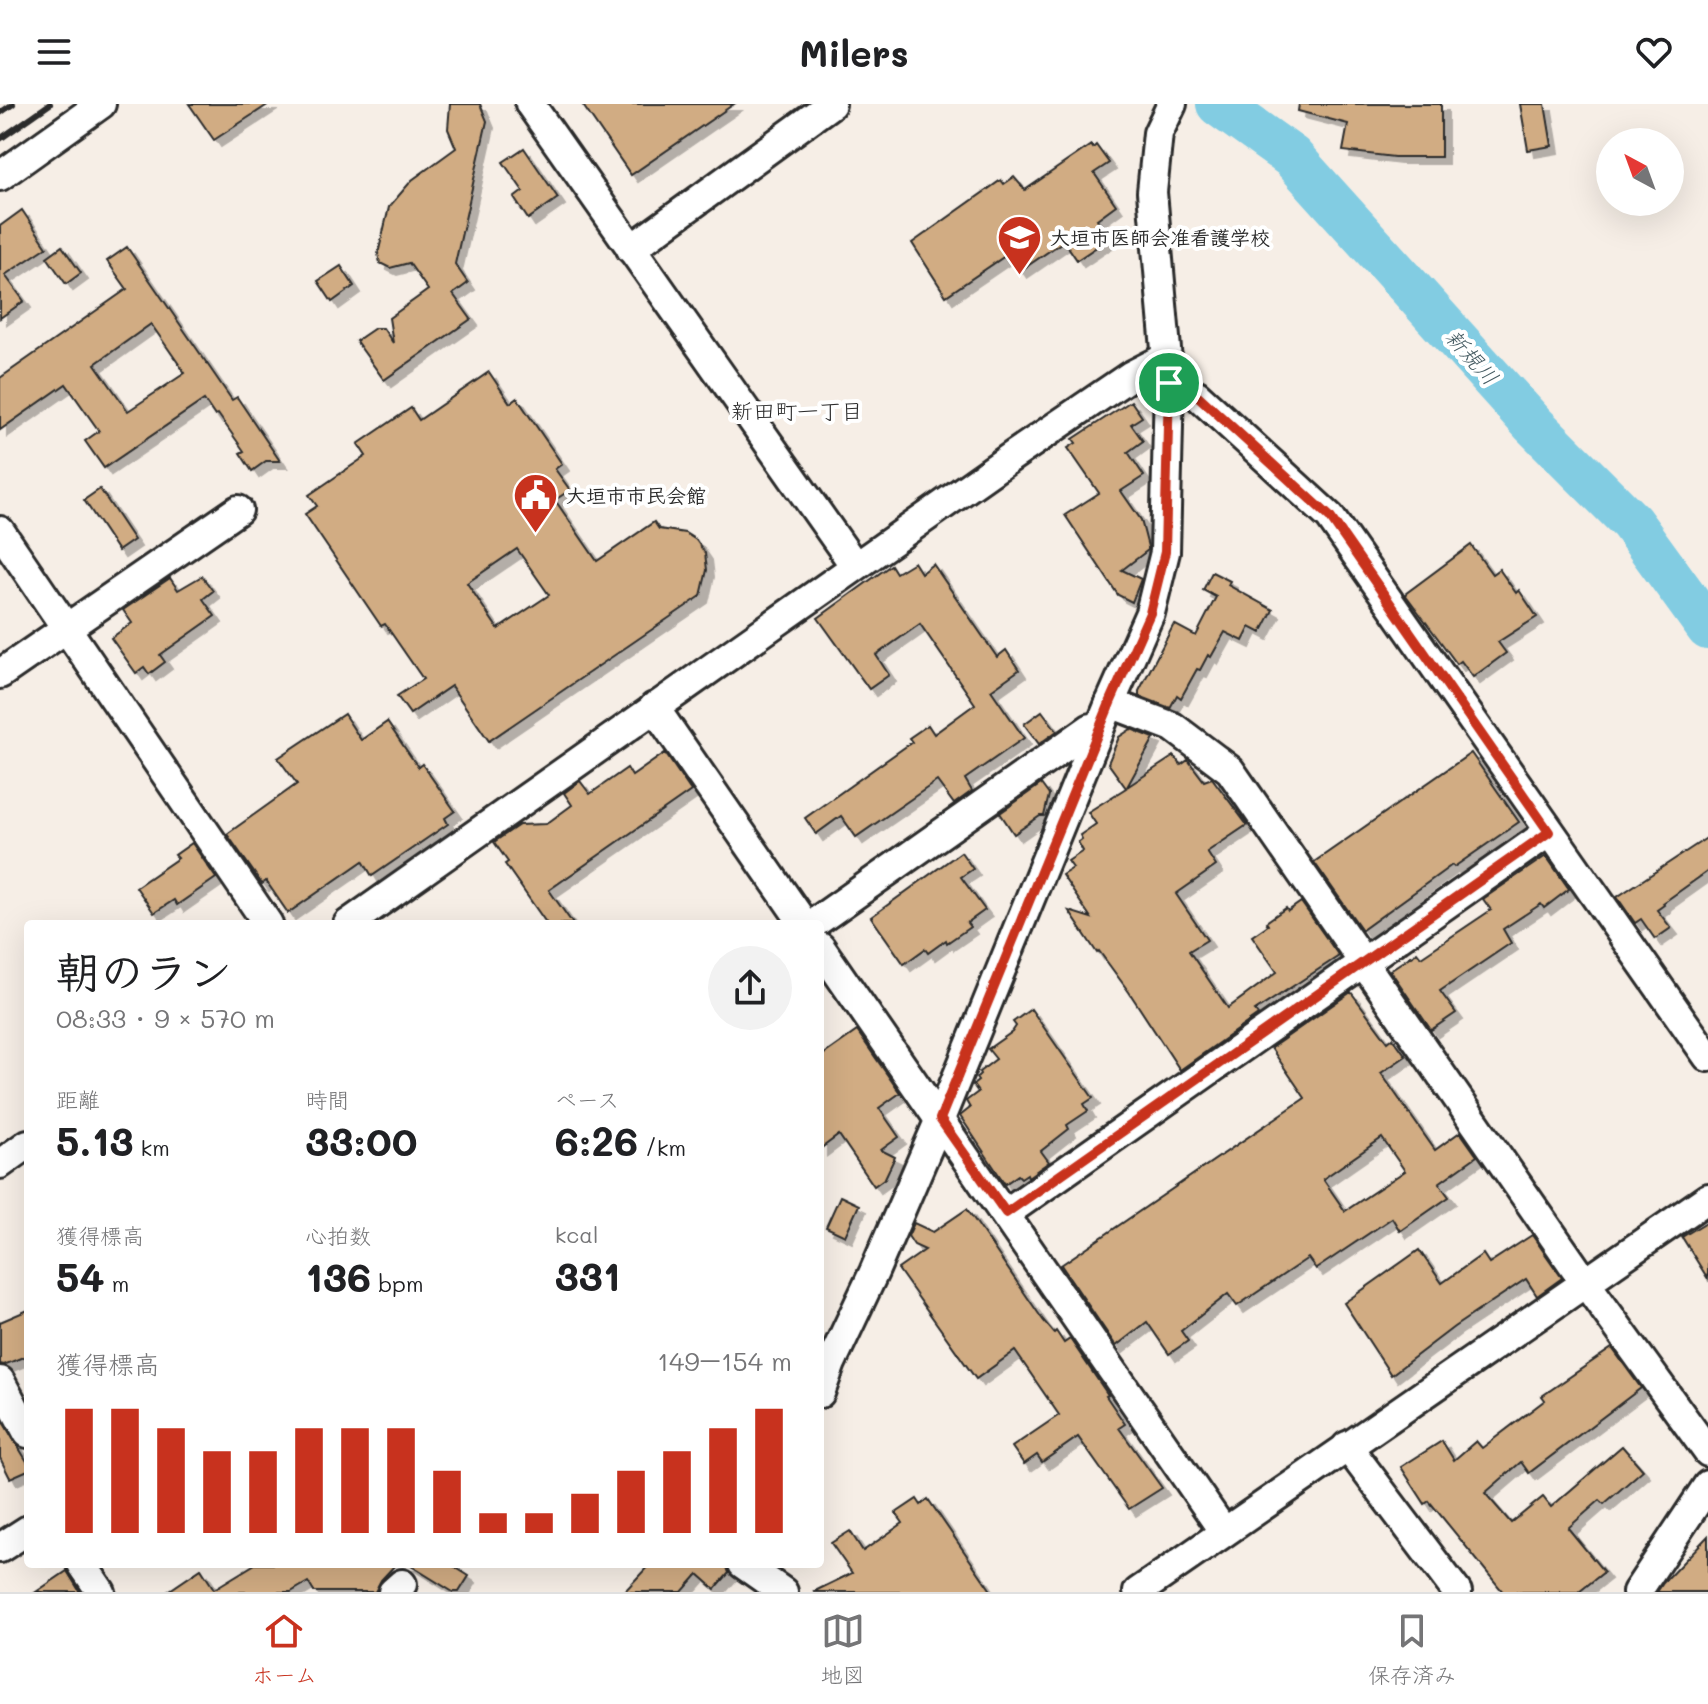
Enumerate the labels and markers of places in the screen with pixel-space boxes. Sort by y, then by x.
school or university icon: 大垣市医師会准看護学校 [995,214,1043,277]
place label: 大垣市医師会准看護学校 [1050,224,1270,250]
pin [1135,349,1203,417]
public building icon: 大垣市市民会館 [511,472,559,535]
place label: 大垣市市民会館 [566,482,706,508]

